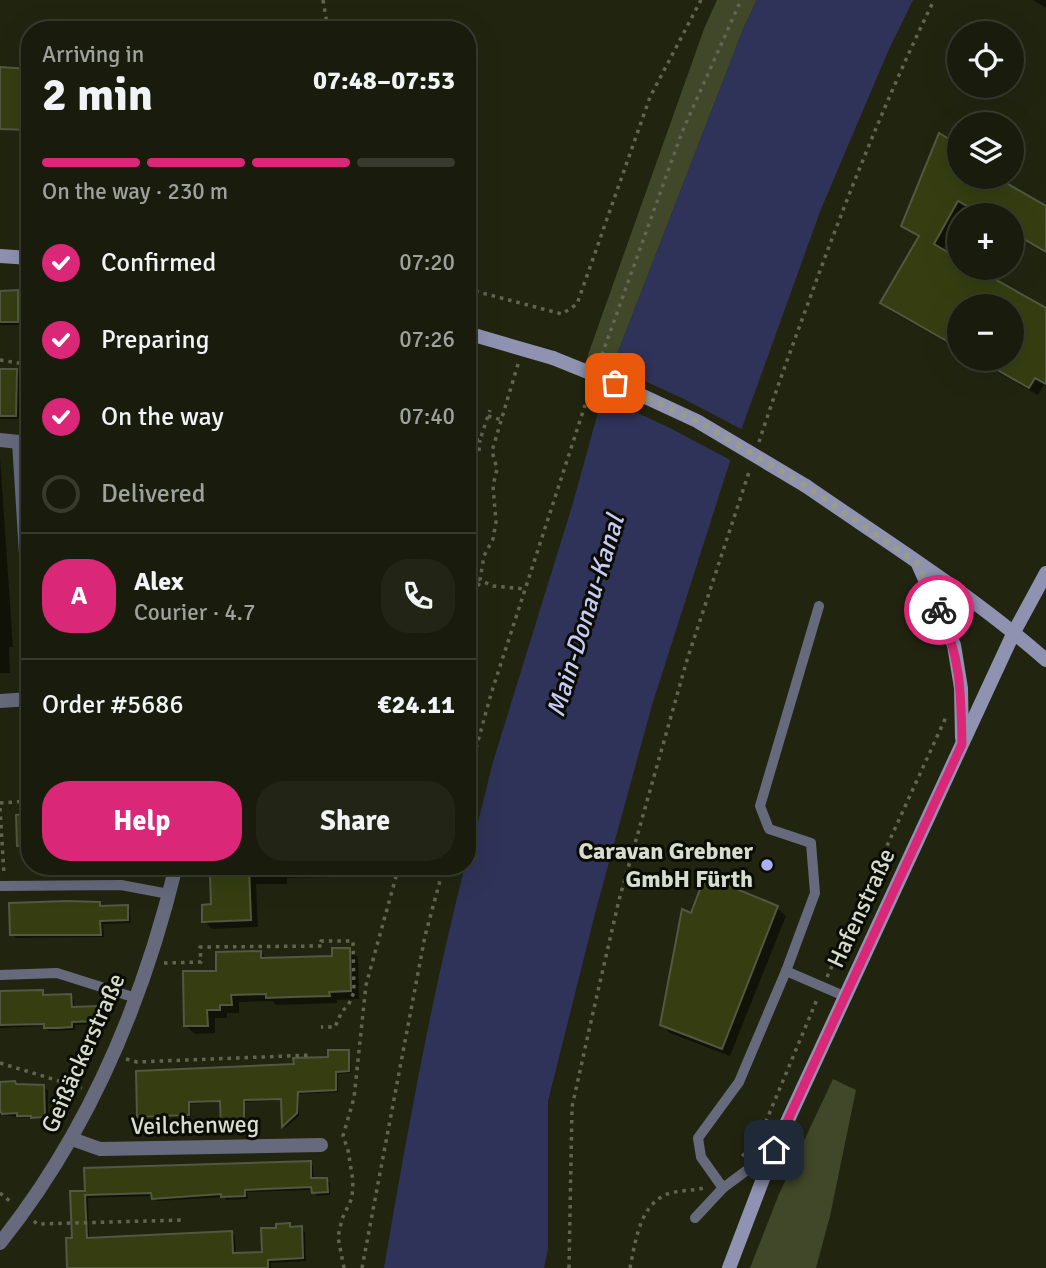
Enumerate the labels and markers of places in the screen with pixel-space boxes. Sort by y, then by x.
pin [585,353,645,413]
place label: Caravan Grebner GmbH Fürth [578,836,753,894]
marker: Caravan Grebner GmbH Fürth [759,857,775,873]
pin [744,1120,804,1180]

